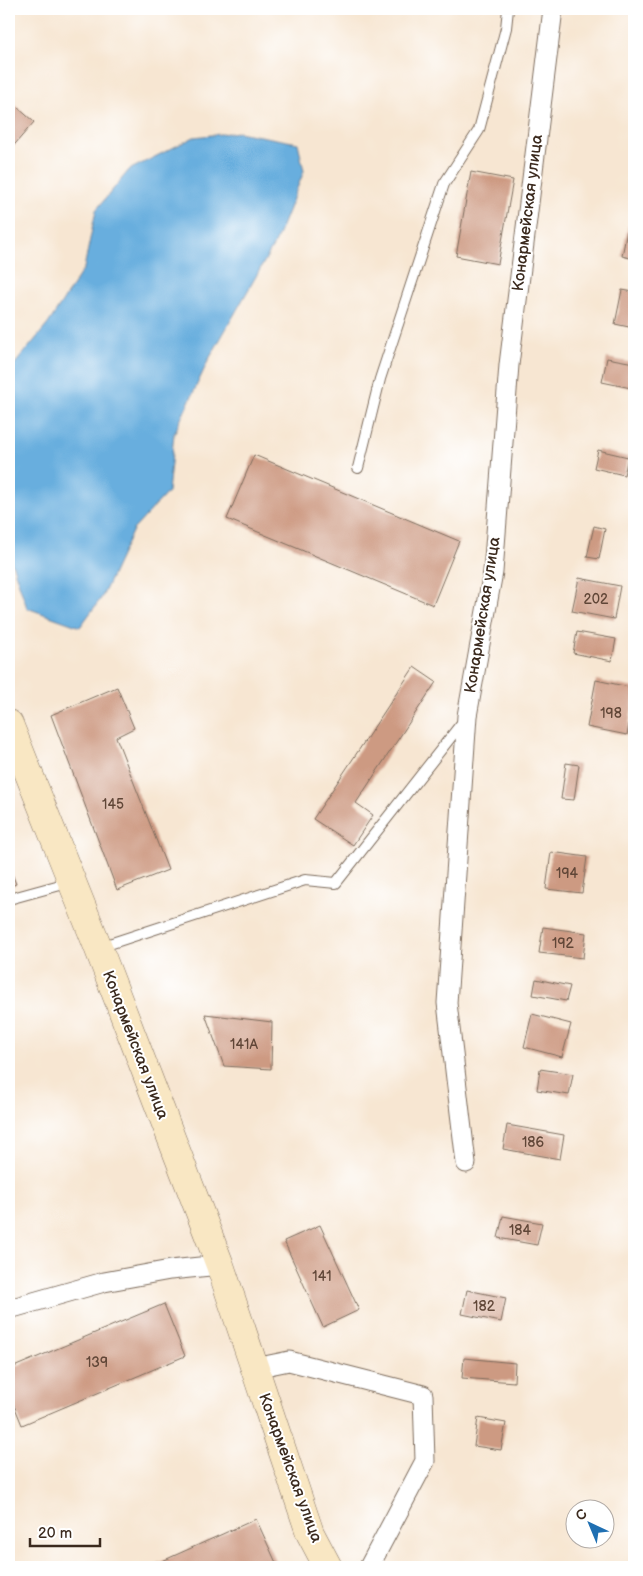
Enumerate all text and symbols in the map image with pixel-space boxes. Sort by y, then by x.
street label: Конармейская улица [509,133,547,292]
street label: Конармейская улица [461,535,505,694]
house number: 202 [584,591,609,608]
house number: 198 [600,705,622,722]
house number: 145 [102,796,124,813]
house number: 194 [556,865,578,882]
house number: 192 [552,935,575,952]
street label: Конармейская улица [98,968,172,1123]
house number: 141А [230,1036,258,1053]
house number: 186 [522,1134,545,1151]
house number: 184 [509,1222,532,1239]
house number: 141 [312,1268,332,1285]
house number: 182 [473,1298,496,1315]
house number: 139 [86,1354,108,1371]
street label: Конармейская улица [254,1391,326,1546]
north arrow [566,1498,616,1548]
text: С [572,1505,591,1525]
scale bar [30,1516,100,1548]
text: 20 m [38,1524,72,1543]

